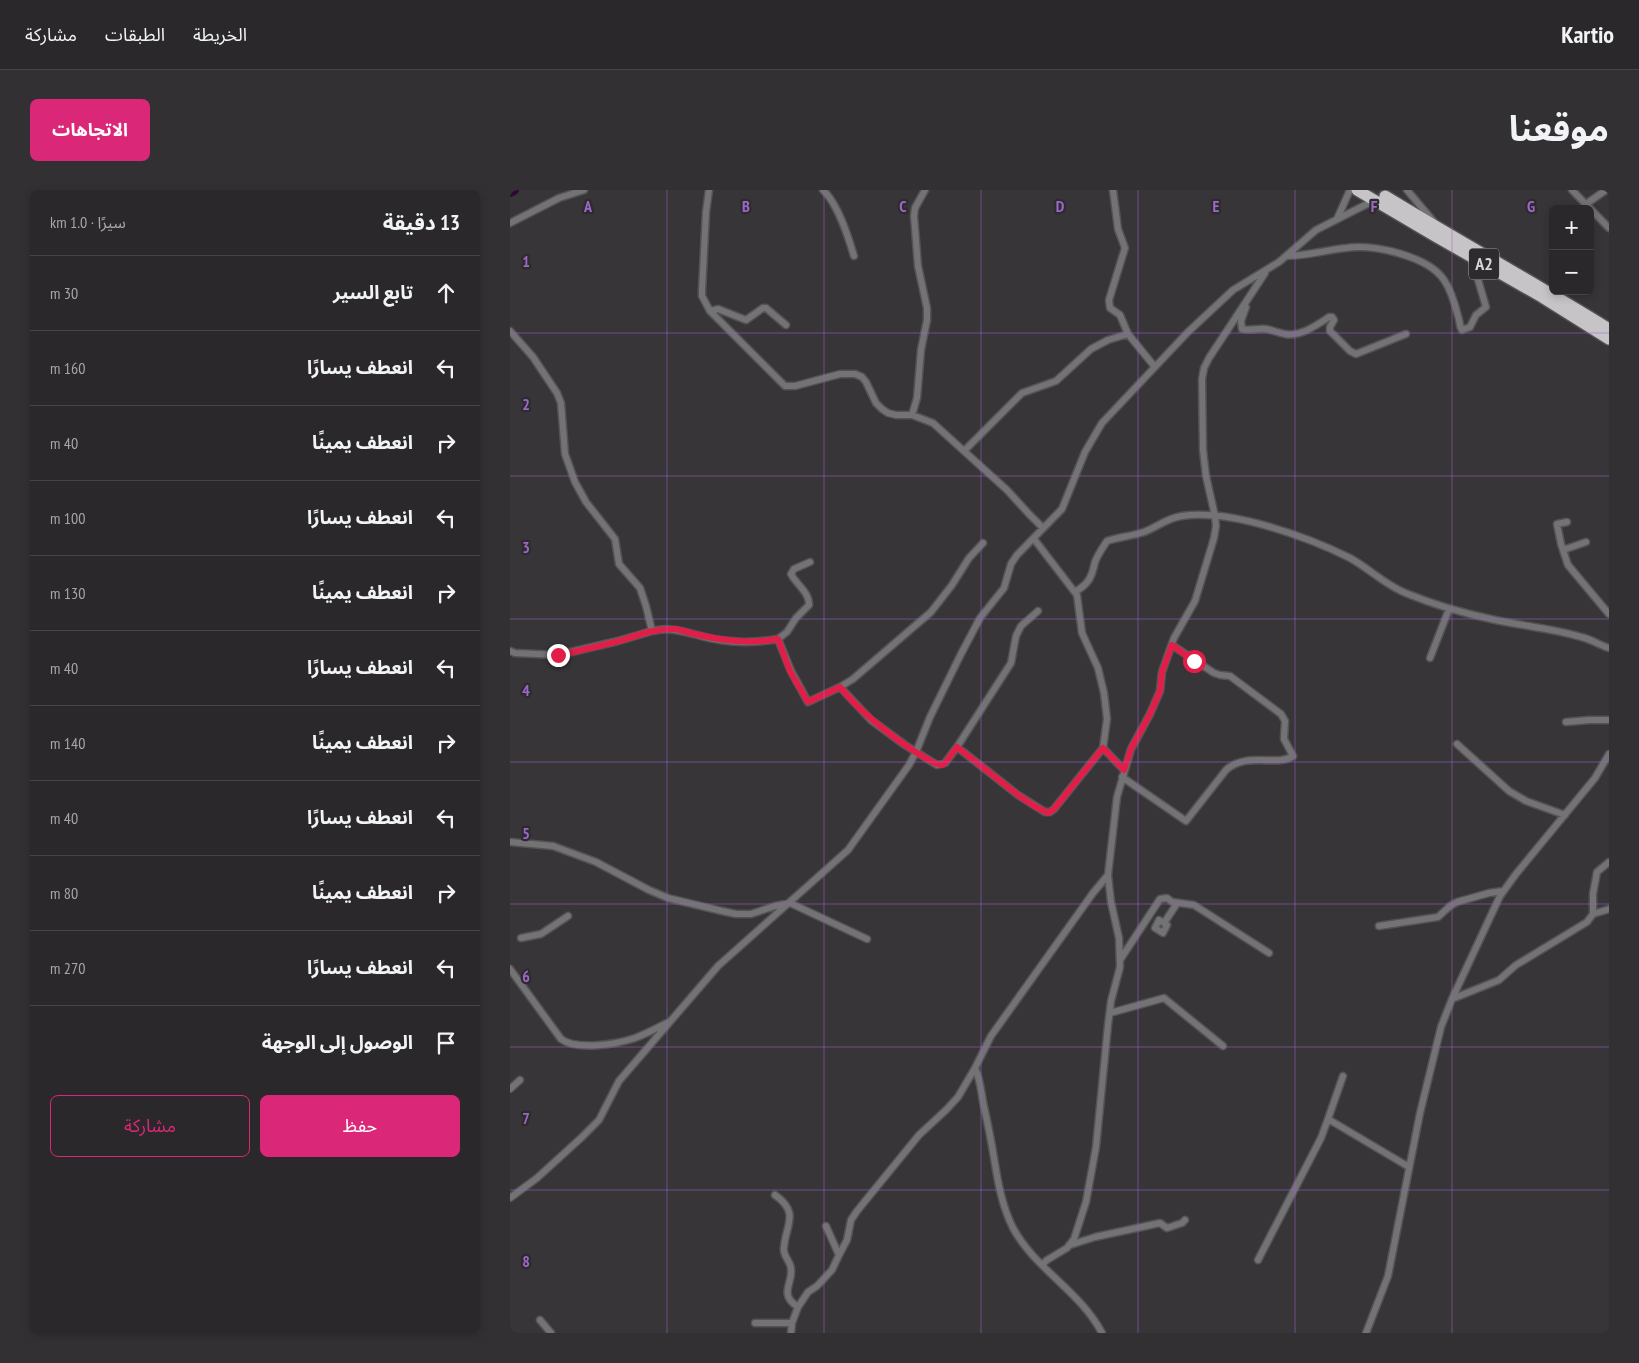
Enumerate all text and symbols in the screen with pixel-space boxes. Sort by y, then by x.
text: Kartio [1561,19,1614,50]
text: مشاركة [25,23,77,46]
text: الطبقات [105,23,165,46]
text: الخريطة [193,23,247,46]
button: الاتجاهات [30,99,150,161]
text: موقعنا [1509,105,1609,151]
text: A [583,196,593,216]
text: B [742,196,750,216]
text: C [899,196,907,216]
text: D [1056,196,1065,216]
text: E [1213,196,1220,216]
text: F [1371,196,1378,216]
text: G [1527,196,1535,216]
map controls [1549,205,1594,295]
button: + [1549,205,1594,250]
text: 13 دقيقة [383,209,460,236]
text: سيرًا · 1.0 km [50,212,126,232]
road number: A2 [1469,249,1499,280]
button: − [1549,250,1594,295]
text: 1 [522,251,530,271]
icon: ahead [432,279,460,307]
text: تابع السير [333,280,413,304]
text: 30 m [50,283,78,303]
icon: left [432,354,460,382]
text: انعطف يسارًا [307,355,413,379]
text: 160 m [50,358,85,378]
text: 2 [522,394,530,414]
icon: right [432,429,460,457]
text: انعطف يمينًا [312,430,413,454]
text: 40 m [50,433,78,453]
icon: left [432,504,460,532]
text: انعطف يسارًا [307,505,413,529]
text: 100 m [50,508,85,528]
text: 3 [522,537,530,557]
icon: right [432,579,460,607]
text: انعطف يمينًا [312,580,413,604]
text: 130 m [50,583,85,603]
route end [547,644,570,667]
route start [1183,650,1206,673]
icon: left [432,654,460,682]
text: انعطف يسارًا [307,655,413,679]
text: 40 m [50,658,78,678]
text: 4 [522,680,530,700]
icon: right [432,729,460,757]
text: انعطف يمينًا [312,730,413,754]
text: 140 m [50,733,85,753]
icon: left [432,804,460,832]
text: انعطف يسارًا [307,805,413,829]
text: 40 m [50,808,78,828]
text: 5 [522,823,530,843]
icon: right [432,879,460,907]
text: انعطف يمينًا [312,880,413,904]
text: 80 m [50,883,78,903]
icon: left [432,954,460,982]
text: انعطف يسارًا [307,955,413,979]
text: 270 m [50,958,85,978]
text: 6 [522,966,530,986]
icon: arrive [432,1029,460,1057]
text: الوصول إلى الوجهة [262,1030,413,1054]
button: مشاركة [50,1095,250,1157]
button: حفظ [260,1095,460,1157]
text: 7 [522,1108,530,1128]
text: 8 [522,1251,530,1271]

